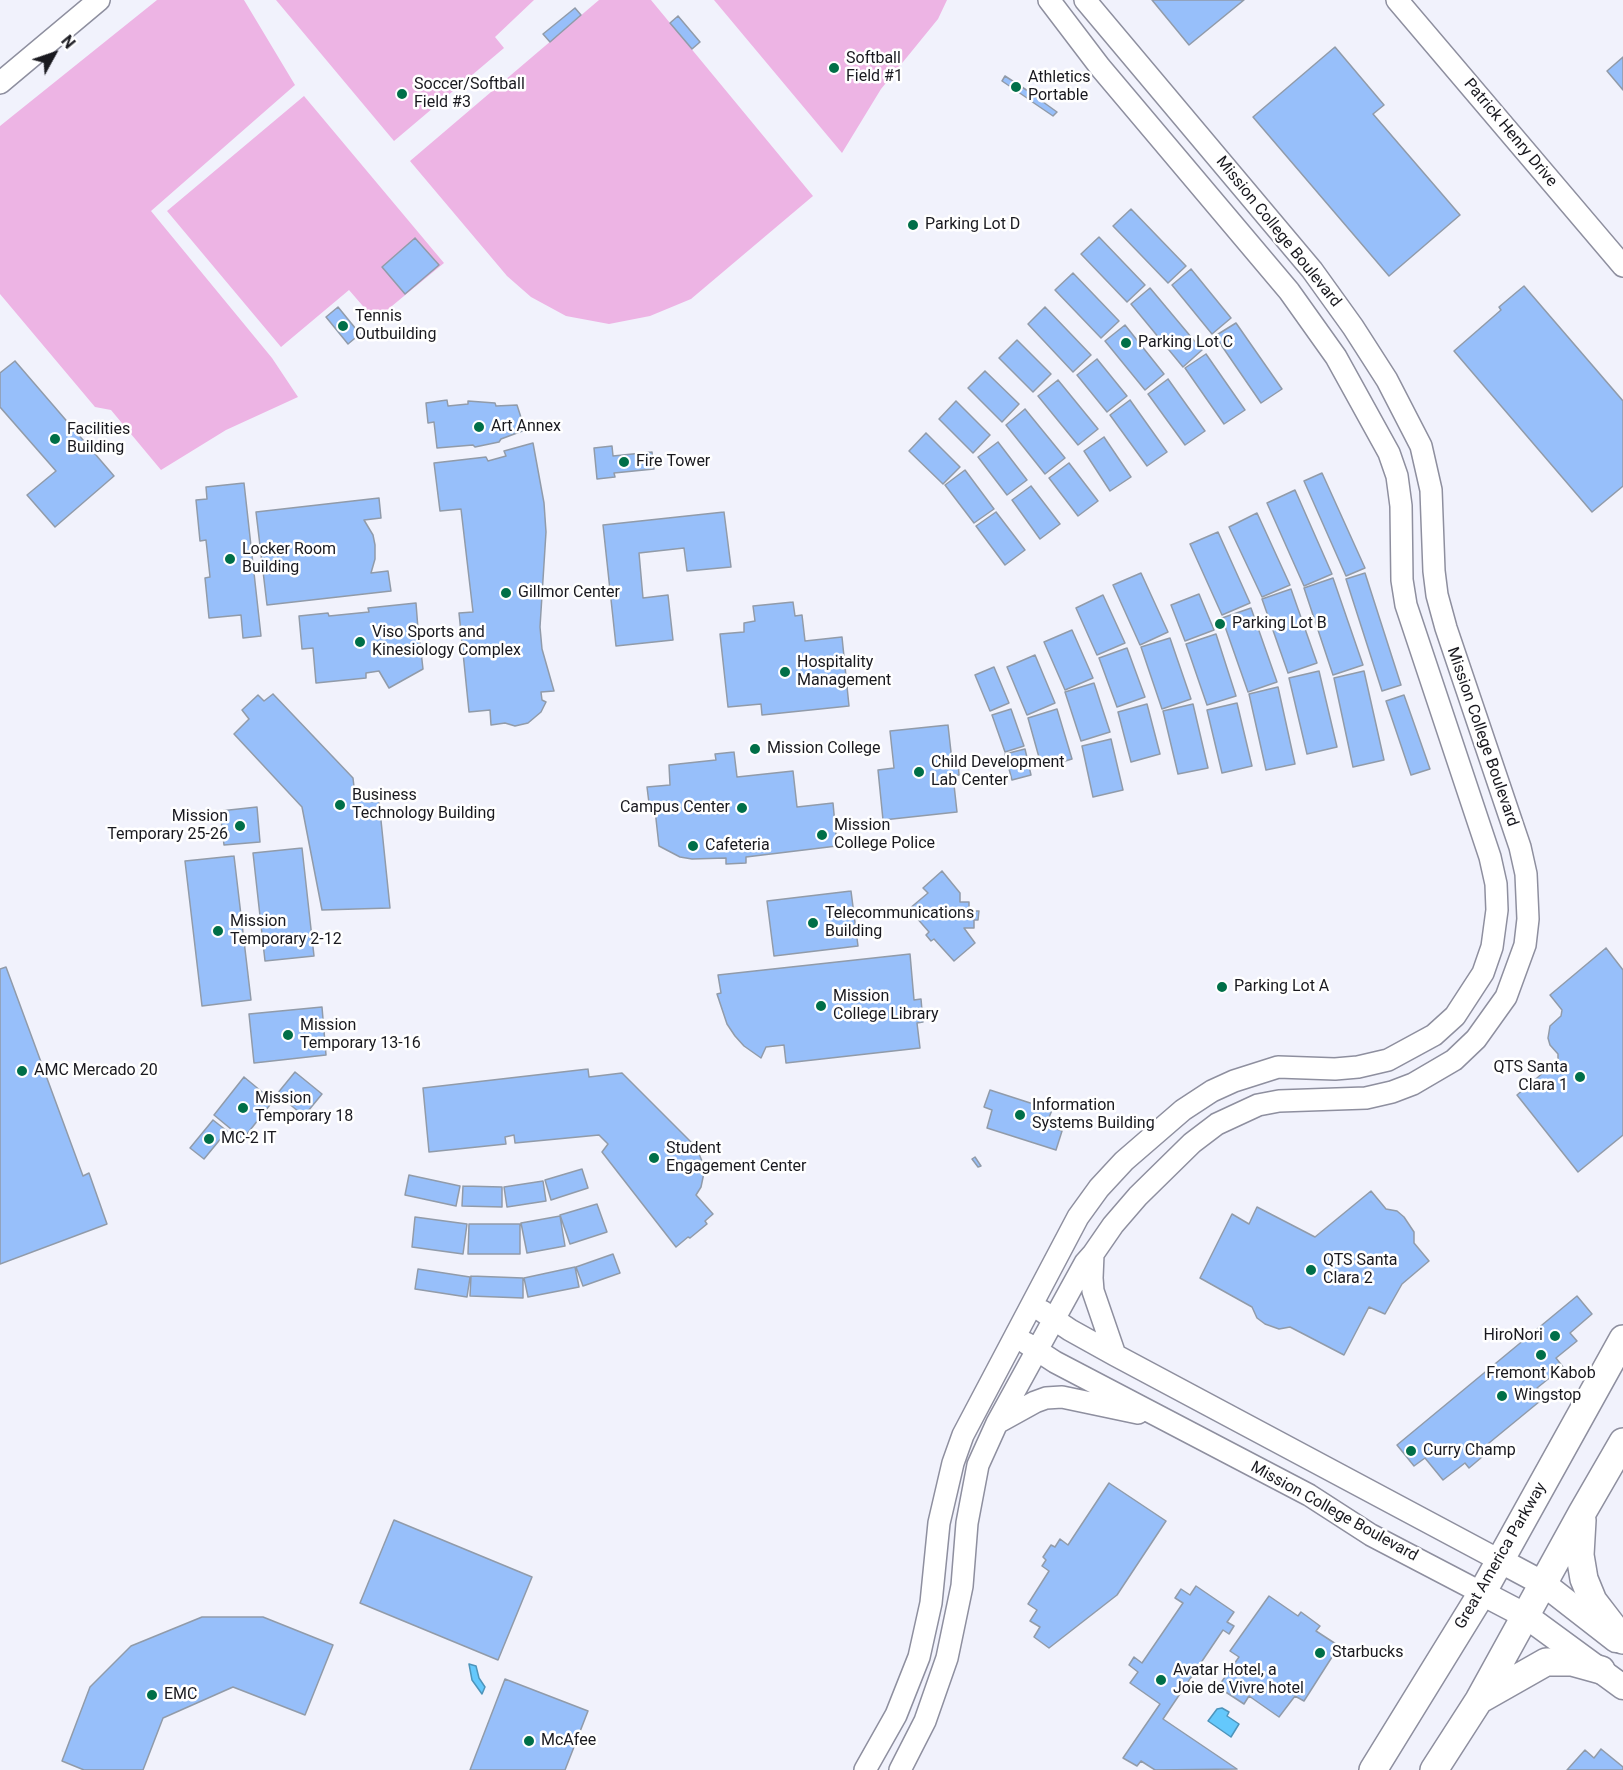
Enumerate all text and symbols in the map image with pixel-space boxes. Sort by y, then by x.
north arrow [24,24,84,84]
text: N [57,32,79,53]
place label: Softball Field #1 [846,49,903,87]
marker: Softball Field #1 [827,61,841,75]
place label: Athletics Portable [1028,68,1090,106]
place label: Soccer/Softball Field #3 [414,75,525,113]
street label: Patrick Henry Drive [1459,75,1561,191]
marker: Athletics Portable [1009,80,1023,94]
marker: Soccer/Softball Field #3 [395,87,409,101]
street label: Mission College Boulevard [1211,153,1345,311]
place label: Parking Lot D [925,215,1020,235]
marker: Parking Lot D [906,218,920,232]
place label: Tennis Outbuilding [355,307,436,345]
marker: Tennis Outbuilding [336,319,350,333]
place label: Parking Lot C [1138,333,1233,353]
marker: Parking Lot C [1119,336,1133,350]
place label: Art Annex [491,417,561,437]
place label: Facilities Building [67,420,130,458]
marker: Art Annex [472,420,486,434]
marker: Facilities Building [48,432,62,446]
place label: Fire Tower [636,452,710,472]
marker: Fire Tower [617,455,631,469]
place label: Locker Room Building [242,540,336,578]
marker: Locker Room Building [223,552,237,566]
place label: Gillmor Center [518,583,620,603]
marker: Gillmor Center [499,586,513,600]
place label: Parking Lot B [1232,614,1327,634]
marker: Parking Lot B [1213,617,1227,631]
place label: Viso Sports and Kinesiology Complex [372,623,521,661]
marker: Viso Sports and Kinesiology Complex [353,635,367,649]
street label: Mission College Boulevard [1442,645,1522,829]
place label: Hospitality Management [797,653,891,691]
marker: Hospitality Management [778,665,792,679]
place label: Mission College [767,739,880,759]
marker: Mission College [748,742,762,756]
place label: Child Development Lab Center [931,753,1065,791]
marker: Child Development Lab Center [912,765,926,779]
place label: Business Technology Building [352,786,495,824]
marker: Business Technology Building [333,798,347,812]
place label: Campus Center [620,798,730,818]
marker: Campus Center [735,801,749,815]
place label: Mission Temporary 25-26 [107,807,228,845]
place label: Mission College Police [834,816,935,854]
marker: Mission Temporary 25-26 [233,819,247,833]
marker: Mission College Police [815,828,829,842]
place label: Cafeteria [705,836,770,856]
marker: Cafeteria [686,839,700,853]
place label: Telecommunications Building [825,904,974,942]
place label: Mission Temporary 2-12 [230,912,342,950]
marker: Telecommunications Building [806,916,820,930]
marker: Mission Temporary 2-12 [211,924,225,938]
place label: Parking Lot A [1234,977,1329,997]
marker: Parking Lot A [1215,980,1229,994]
place label: Mission College Library [833,987,939,1025]
marker: Mission College Library [814,999,828,1013]
place label: Mission Temporary 13-16 [300,1016,421,1054]
marker: Mission Temporary 13-16 [281,1028,295,1042]
place label: QTS Santa Clara 1 [1493,1058,1568,1096]
place label: AMC Mercado 20 [34,1061,158,1081]
marker: AMC Mercado 20 [15,1064,29,1078]
marker: QTS Santa Clara 1 [1573,1070,1587,1084]
place label: Mission Temporary 18 [255,1089,353,1127]
place label: Information Systems Building [1032,1096,1155,1134]
marker: Mission Temporary 18 [236,1101,250,1115]
marker: Information Systems Building [1013,1108,1027,1122]
place label: MC-2 IT [221,1129,276,1149]
marker: MC-2 IT [202,1132,216,1146]
place label: Student Engagement Center [666,1139,807,1177]
marker: Student Engagement Center [647,1151,661,1165]
place label: QTS Santa Clara 2 [1323,1251,1398,1289]
marker: QTS Santa Clara 2 [1304,1263,1318,1277]
place label: HiroNori [1483,1326,1543,1346]
marker: HiroNori [1548,1329,1562,1343]
marker: Fremont Kabob [1534,1348,1548,1362]
place label: Fremont Kabob [1486,1364,1596,1384]
place label: Wingstop [1514,1386,1581,1406]
marker: Wingstop [1495,1389,1509,1403]
place label: Curry Champ [1423,1441,1516,1461]
marker: Curry Champ [1404,1444,1418,1458]
street label: Mission College Boulevard [1247,1458,1421,1566]
street label: Great America Parkway [1451,1479,1551,1633]
place label: Starbucks [1332,1643,1403,1663]
marker: Starbucks [1313,1646,1327,1660]
place label: Avatar Hotel, a Joie de Vivre hotel [1173,1661,1304,1699]
marker: Avatar Hotel, a Joie de Vivre hotel [1154,1673,1168,1687]
place label: EMC [164,1685,197,1705]
marker: EMC [145,1688,159,1702]
place label: McAfee [541,1731,596,1751]
marker: McAfee [522,1734,536,1748]

